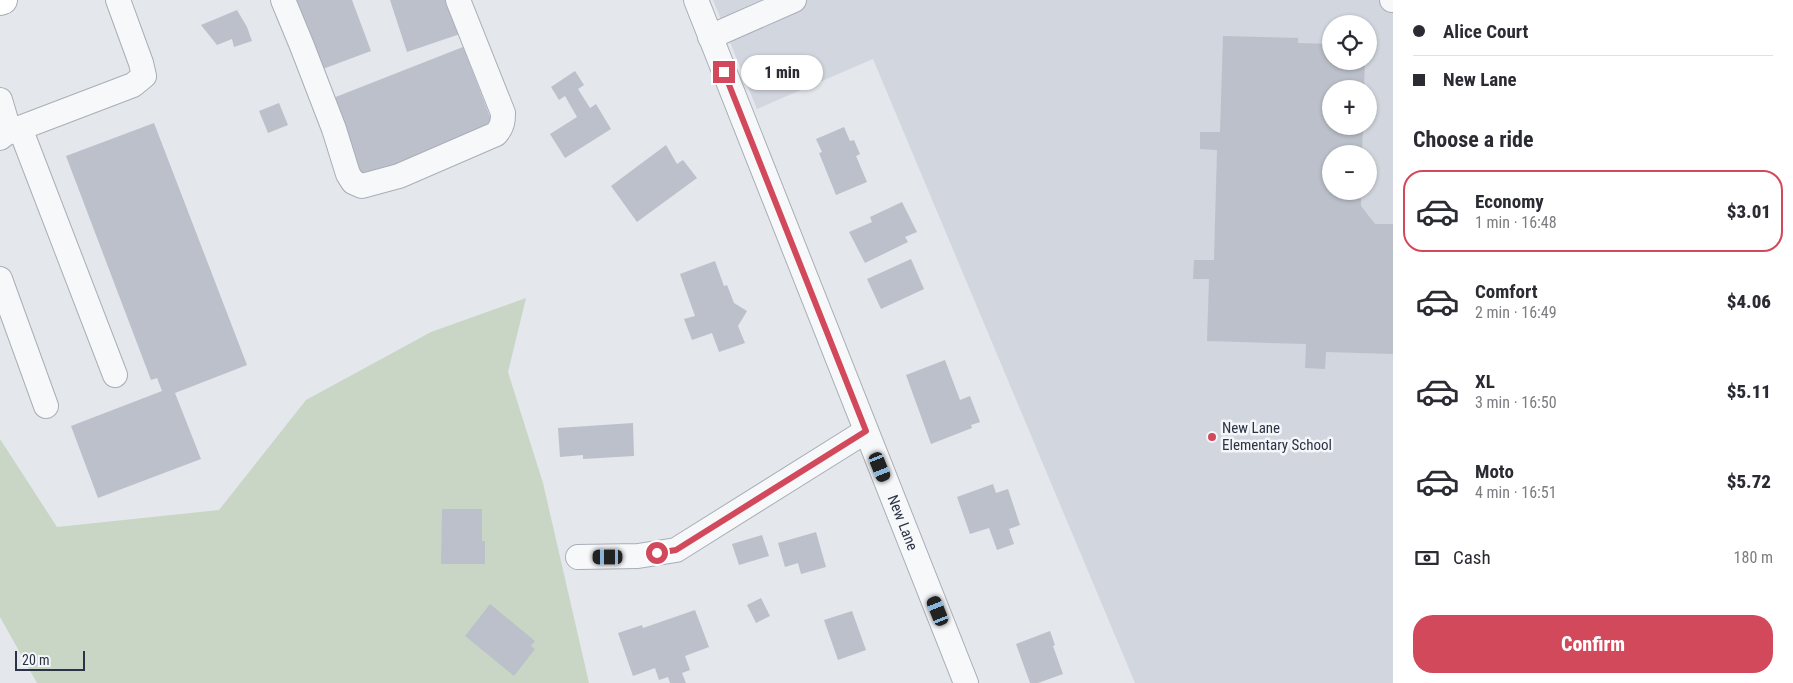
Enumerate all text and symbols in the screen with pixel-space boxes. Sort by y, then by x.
map controls [1322,15,1377,200]
button: locate [1322,15,1377,70]
text: Alice Court [1443,20,1528,43]
callout: 1 min [742,54,824,90]
route end [713,61,735,83]
text: 1 min [764,63,800,82]
text: New Lane [1443,68,1517,91]
button: + [1322,80,1377,135]
text: Choose a ride [1413,127,1534,152]
button: − [1322,145,1377,200]
icon: car [1415,189,1460,234]
text: Economy [1475,190,1544,213]
text: $3.01 [1727,200,1771,223]
text: 1 min · 16:48 [1475,213,1557,232]
icon: car [1415,279,1460,324]
text: Comfort [1475,280,1538,303]
text: $4.06 [1727,290,1771,313]
text: 2 min · 16:49 [1475,303,1557,322]
icon: car [1415,369,1460,414]
text: XL [1475,370,1495,393]
text: $5.11 [1727,380,1771,403]
text: 3 min · 16:50 [1475,393,1557,412]
place label: New Lane Elementary School [1222,419,1332,454]
marker: New Lane Elementary School [1206,431,1218,443]
car [867,450,892,484]
icon: car [1415,459,1460,504]
text: Moto [1475,460,1514,483]
text: $5.72 [1727,470,1771,493]
text: 4 min · 16:51 [1475,483,1557,502]
street label: New Lane [884,492,922,553]
route start [646,542,668,564]
icon: cash [1413,544,1441,572]
text: Cash [1453,546,1491,569]
text: 180 m [1734,548,1773,567]
car [593,550,623,565]
car [925,594,950,628]
button: Confirm [1413,615,1773,673]
scale bar [15,648,85,671]
text: 20 m [22,652,50,668]

